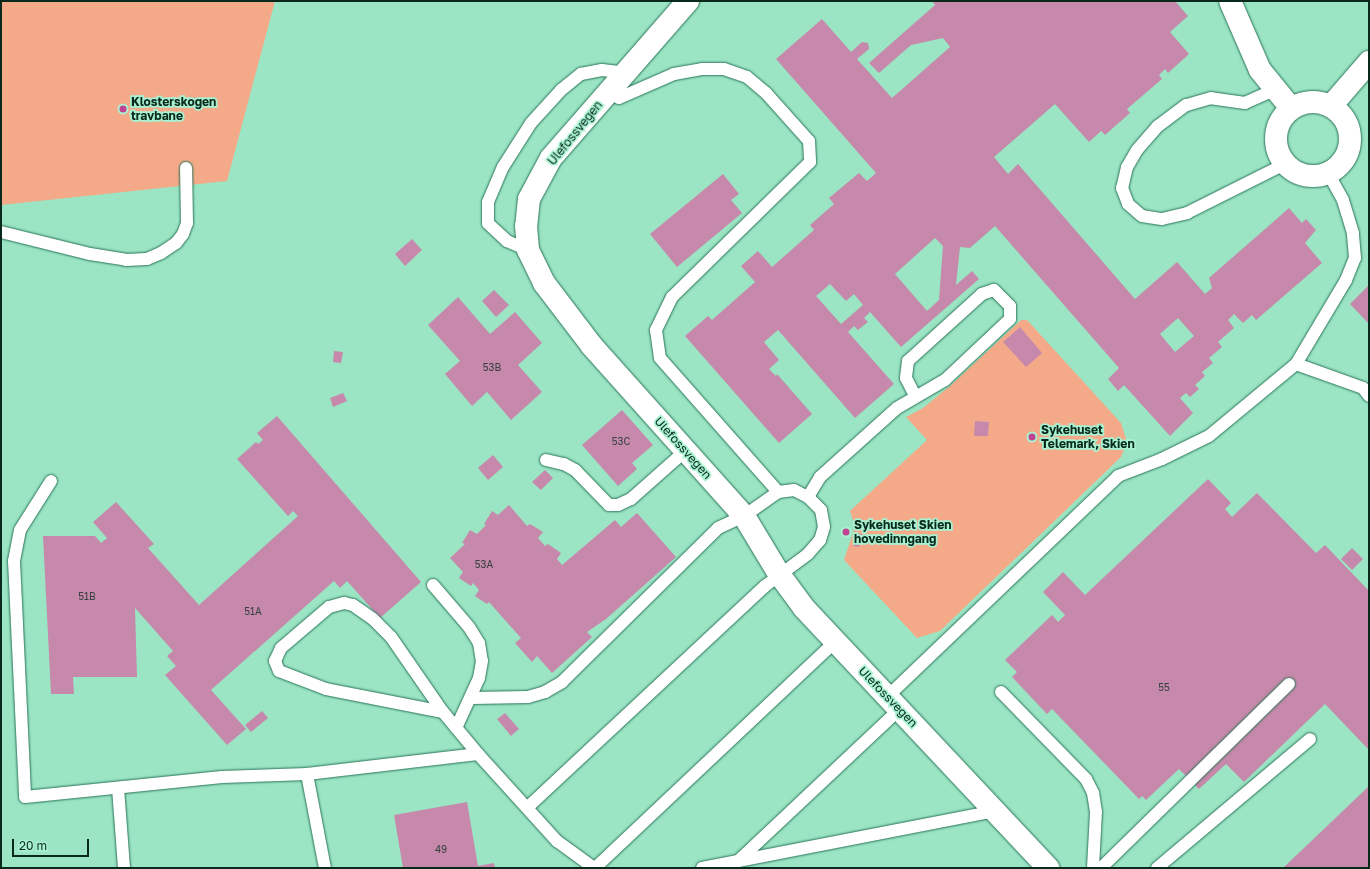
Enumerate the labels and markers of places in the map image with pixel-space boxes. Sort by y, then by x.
place label: Klosterskogen travbane [131,95,216,123]
marker: Klosterskogen travbane [118,104,128,114]
place label: Sykehuset Telemark, Skien [1041,423,1135,451]
marker: Sykehuset Telemark, Skien [1026,431,1038,443]
place label: Sykehuset Skien hovedinngang [854,518,951,546]
marker: Sykehuset Skien hovedinngang [841,527,851,537]

